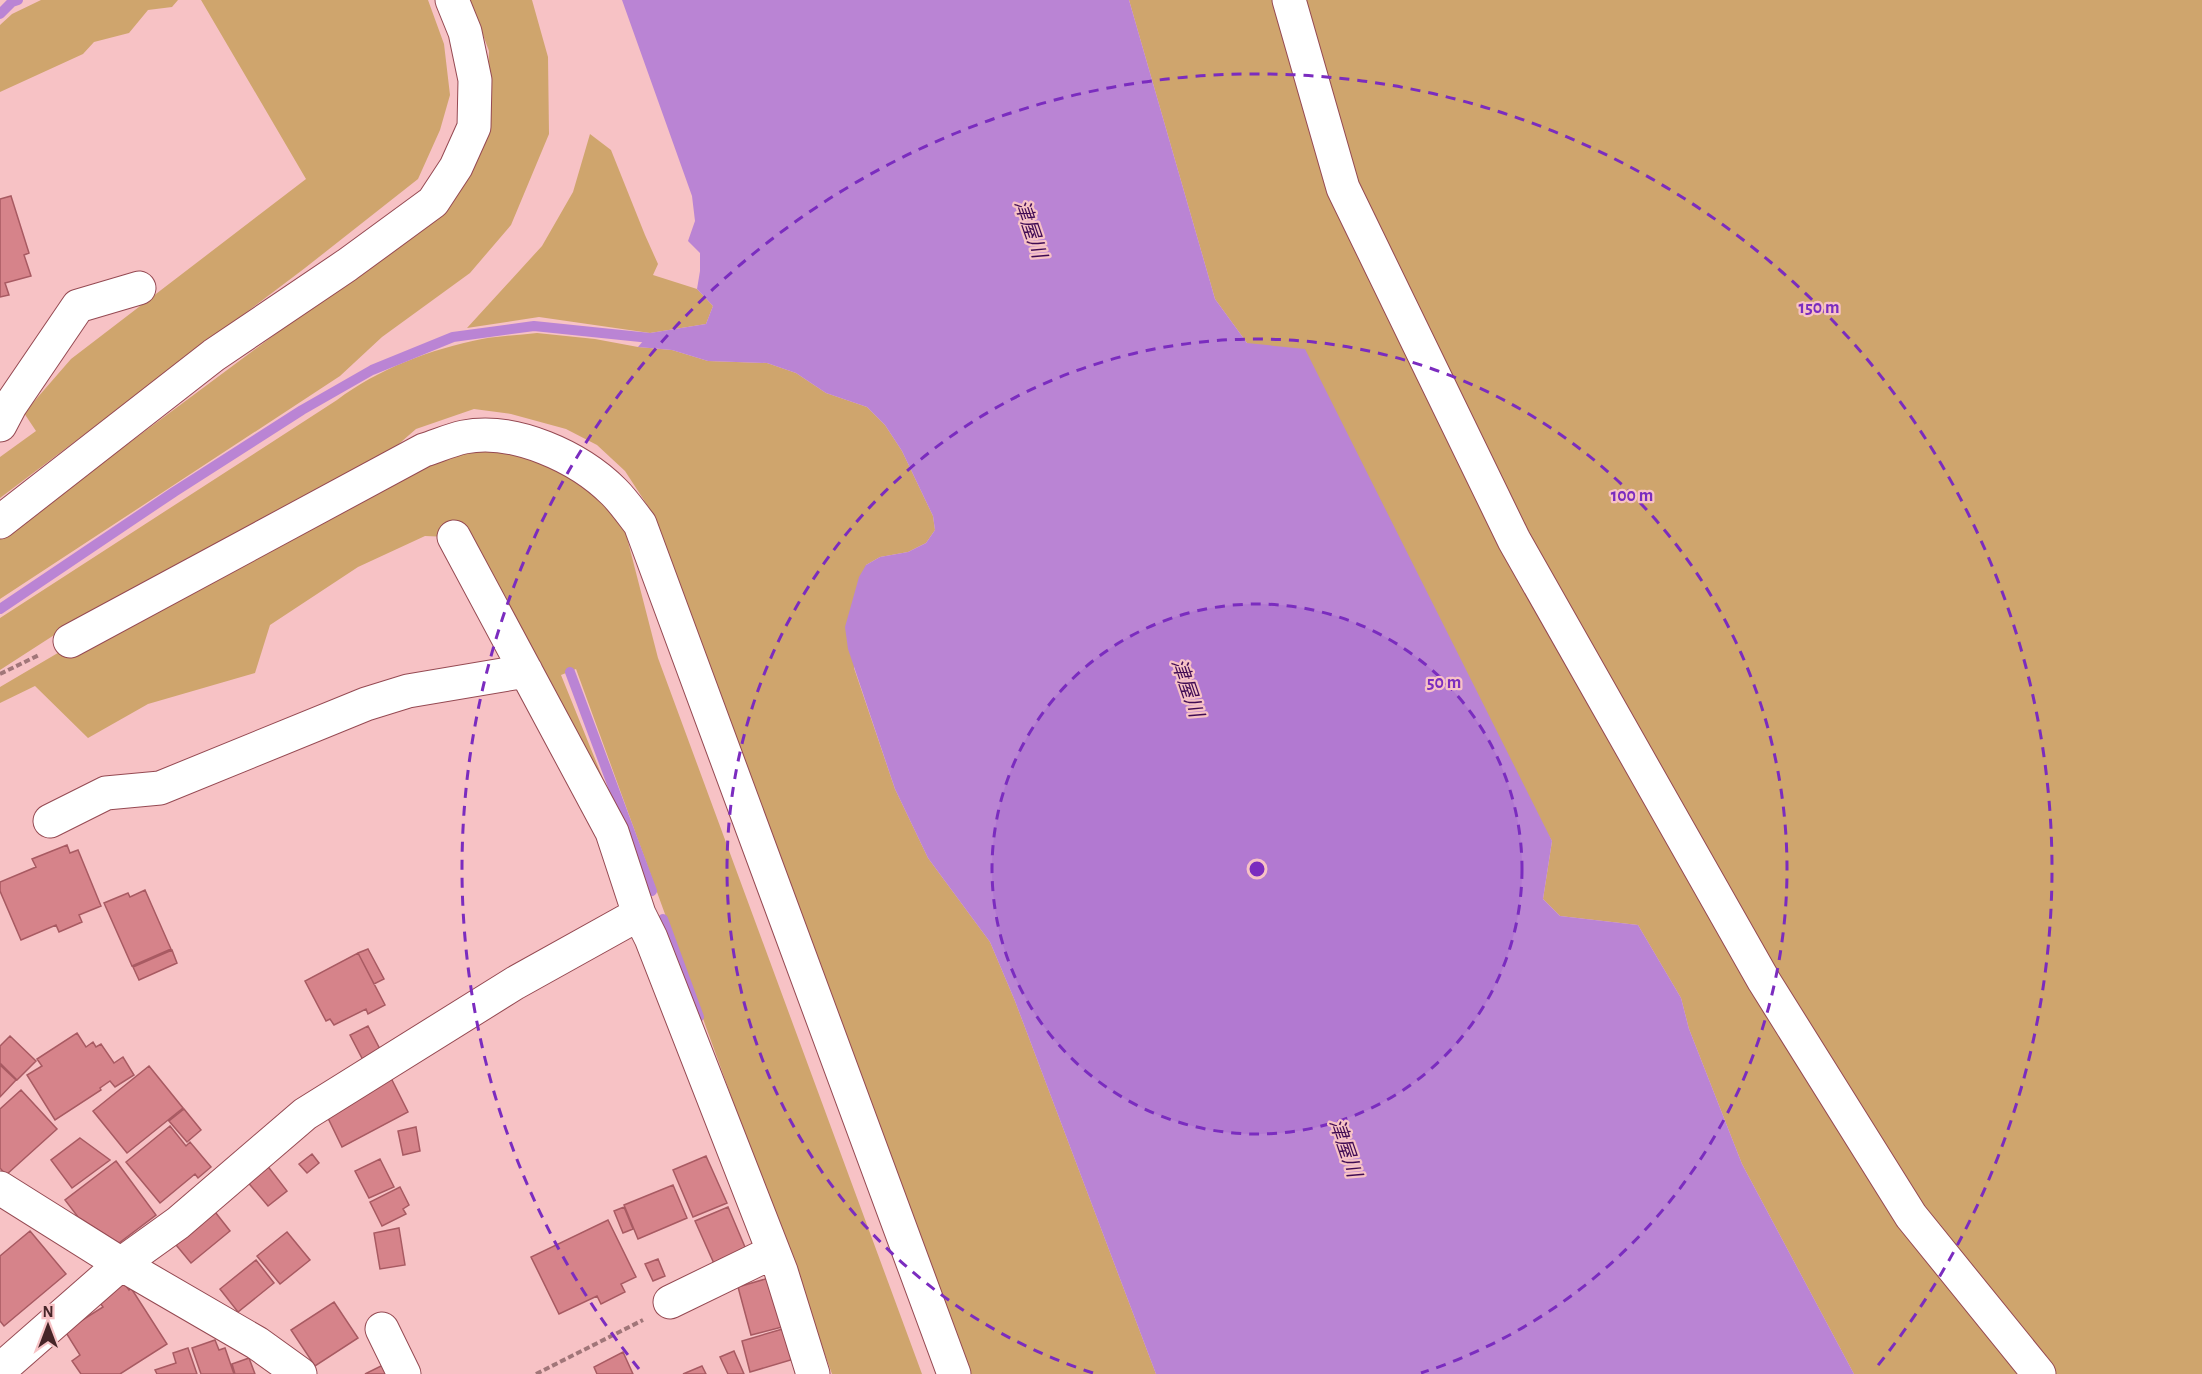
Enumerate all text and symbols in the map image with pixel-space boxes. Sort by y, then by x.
water label: 津屋川 [1011,197,1051,263]
text: 150 m [1799,299,1839,317]
text: 100 m [1611,487,1653,505]
water label: 津屋川 [1168,656,1208,722]
text: 50 m [1427,674,1461,692]
centre of rings [1247,859,1267,879]
water label: 津屋川 [1326,1116,1366,1182]
north arrow [18,1296,78,1356]
text: N [42,1304,54,1320]

